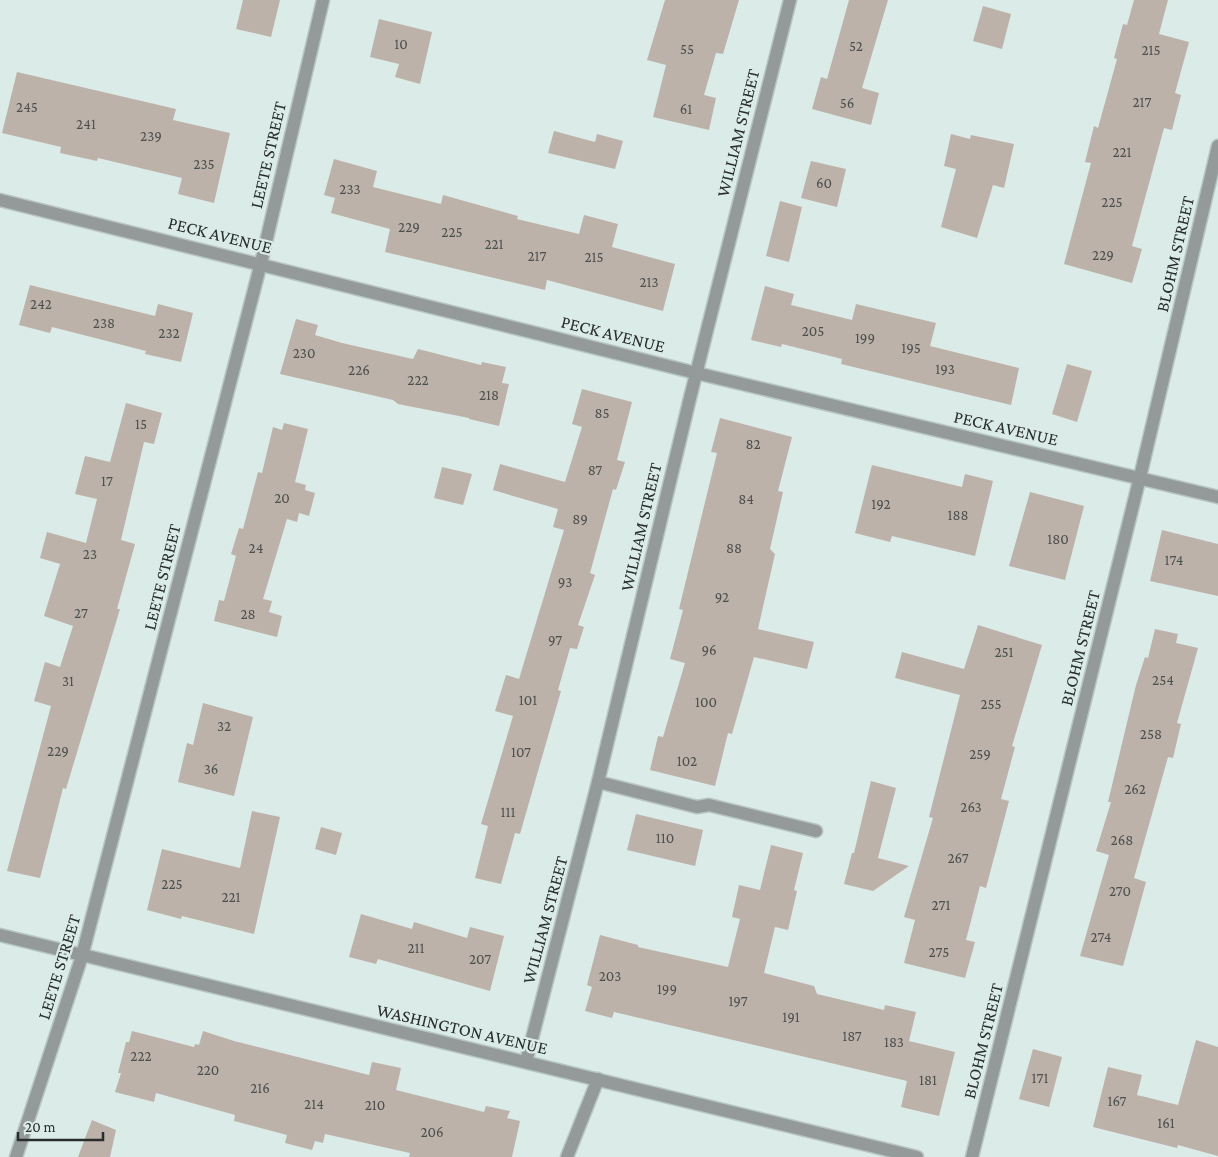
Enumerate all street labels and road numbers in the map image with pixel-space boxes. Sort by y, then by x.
street label: WILLIAM STREET [712,67,764,199]
street label: LEETE STREET [246,99,290,210]
street label: BLOHM STREET [1152,194,1198,314]
street label: PECK AVENUE [166,212,274,258]
street label: PECK AVENUE [559,311,667,357]
street label: PECK AVENUE [952,406,1060,450]
street label: WILLIAM STREET [616,461,666,593]
street label: LEETE STREET [139,522,185,632]
street label: BLOHM STREET [1056,588,1104,708]
street label: WILLIAM STREET [518,854,572,986]
street label: LEETE STREET [34,912,85,1022]
street label: BLOHM STREET [959,981,1007,1101]
street label: WASHINGTON AVENUE [374,1000,550,1058]

